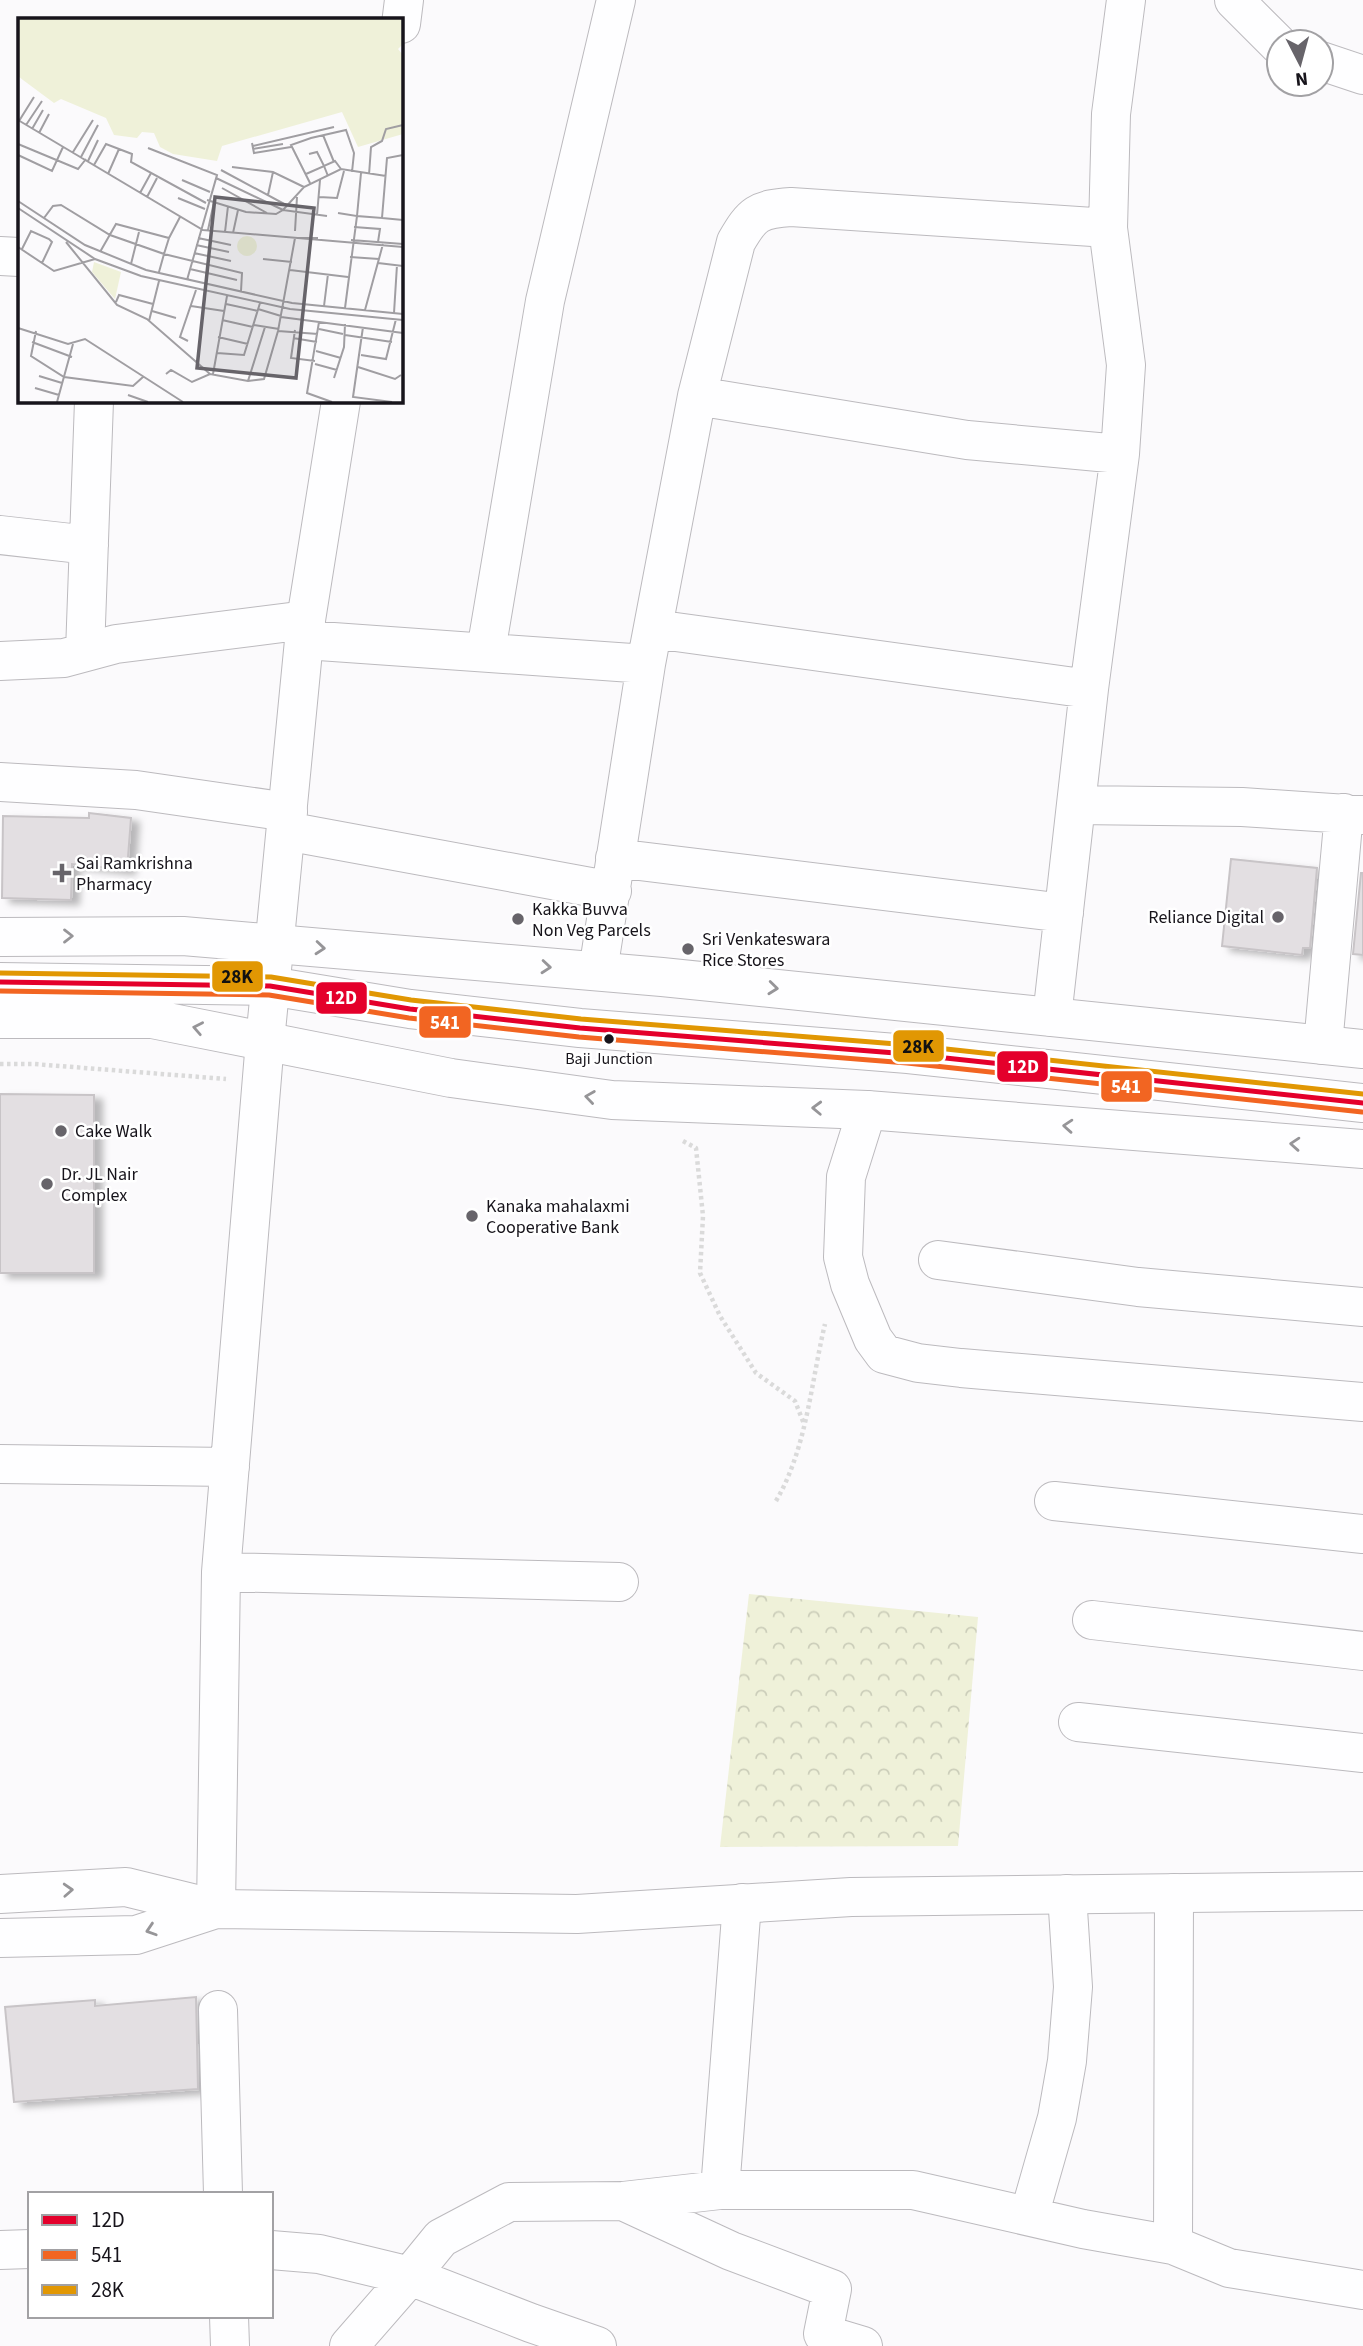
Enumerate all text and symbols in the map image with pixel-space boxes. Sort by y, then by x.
inset map [18,18,402,402]
north arrow [1265,28,1335,98]
text: N [1294,64,1309,93]
place label: Sai Ramkrishna Pharmacy [76,851,193,897]
marker: Sai Ramkrishna Pharmacy [54,865,70,881]
place label: Kakka Buvva Non Veg Parcels [532,897,651,943]
place label: Reliance Digital [1148,905,1264,930]
marker: Reliance Digital [1270,909,1286,925]
marker: Kakka Buvva Non Veg Parcels [510,911,526,927]
place label: Sri Venkateswara Rice Stores [702,927,830,973]
one-way arrow [63,928,74,944]
one-way arrow [315,940,326,955]
marker: Sri Venkateswara Rice Stores [680,941,696,957]
one-way arrow [541,959,552,974]
line badge: 28K [211,960,264,993]
text: 28K [221,964,253,991]
one-way arrow [768,980,779,995]
line badge: 12D [315,981,368,1015]
text: 12D [325,985,357,1012]
line badge: 541 [418,1005,472,1039]
text: 541 [430,1010,460,1037]
one-way arrow [192,1021,204,1036]
line badge: 28K [892,1029,945,1063]
marker: Baji Junction [602,1032,616,1046]
text: 28K [902,1034,934,1061]
place label: Baji Junction [565,1048,653,1070]
line badge: 12D [996,1050,1049,1083]
text: 12D [1007,1054,1039,1081]
line badge: 541 [1100,1070,1153,1103]
text: 541 [1111,1074,1141,1101]
one-way arrow [584,1090,596,1105]
one-way arrow [811,1101,822,1116]
place label: Cake Walk [75,1119,152,1144]
one-way arrow [1062,1119,1073,1134]
marker: Cake Walk [53,1123,69,1139]
one-way arrow [1289,1137,1300,1152]
place label: Dr. JL Nair Complex [61,1162,138,1208]
marker: Dr. JL Nair Complex [39,1176,55,1192]
place label: Kanaka mahalaxmi Cooperative Bank [486,1194,630,1240]
marker: Kanaka mahalaxmi Cooperative Bank [464,1208,480,1224]
one-way arrow [63,1883,74,1898]
one-way arrow [146,1922,158,1936]
legend [28,2192,273,2318]
text: 12D [91,2205,125,2235]
text: 541 [91,2240,122,2270]
text: 28K [91,2275,125,2305]

